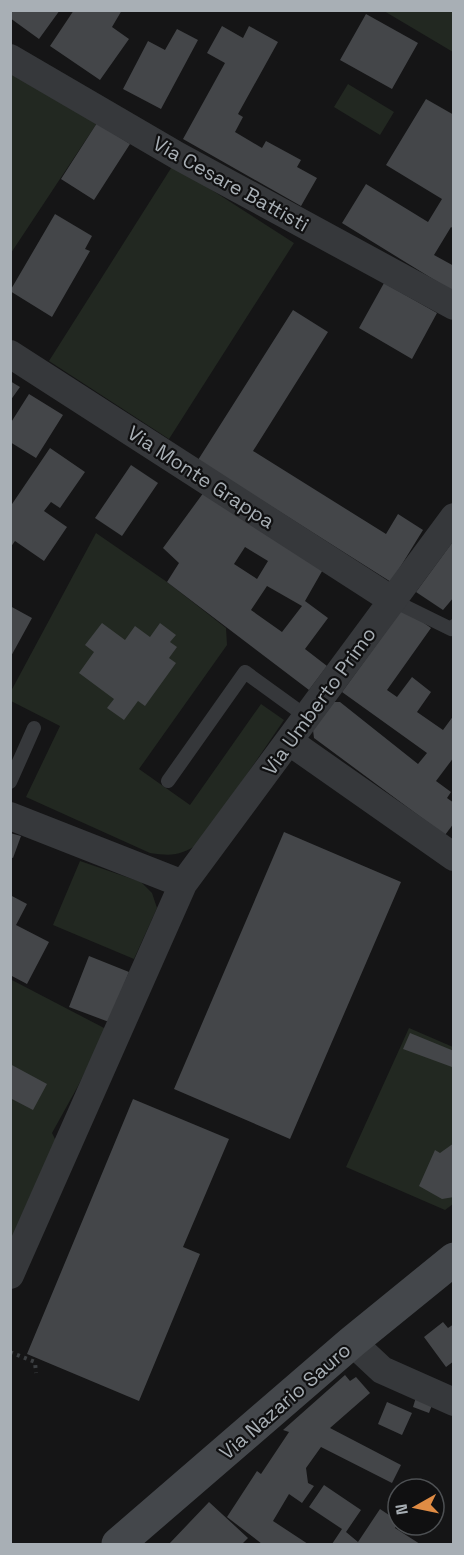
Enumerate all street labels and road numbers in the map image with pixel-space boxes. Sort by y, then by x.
street label: Via Cesare Battisti [148,130,314,238]
street label: Via Monte Grappa [122,420,280,534]
street label: Via Umberto Primo [256,622,382,780]
street label: Via Nazario Sauro [214,1337,356,1465]

